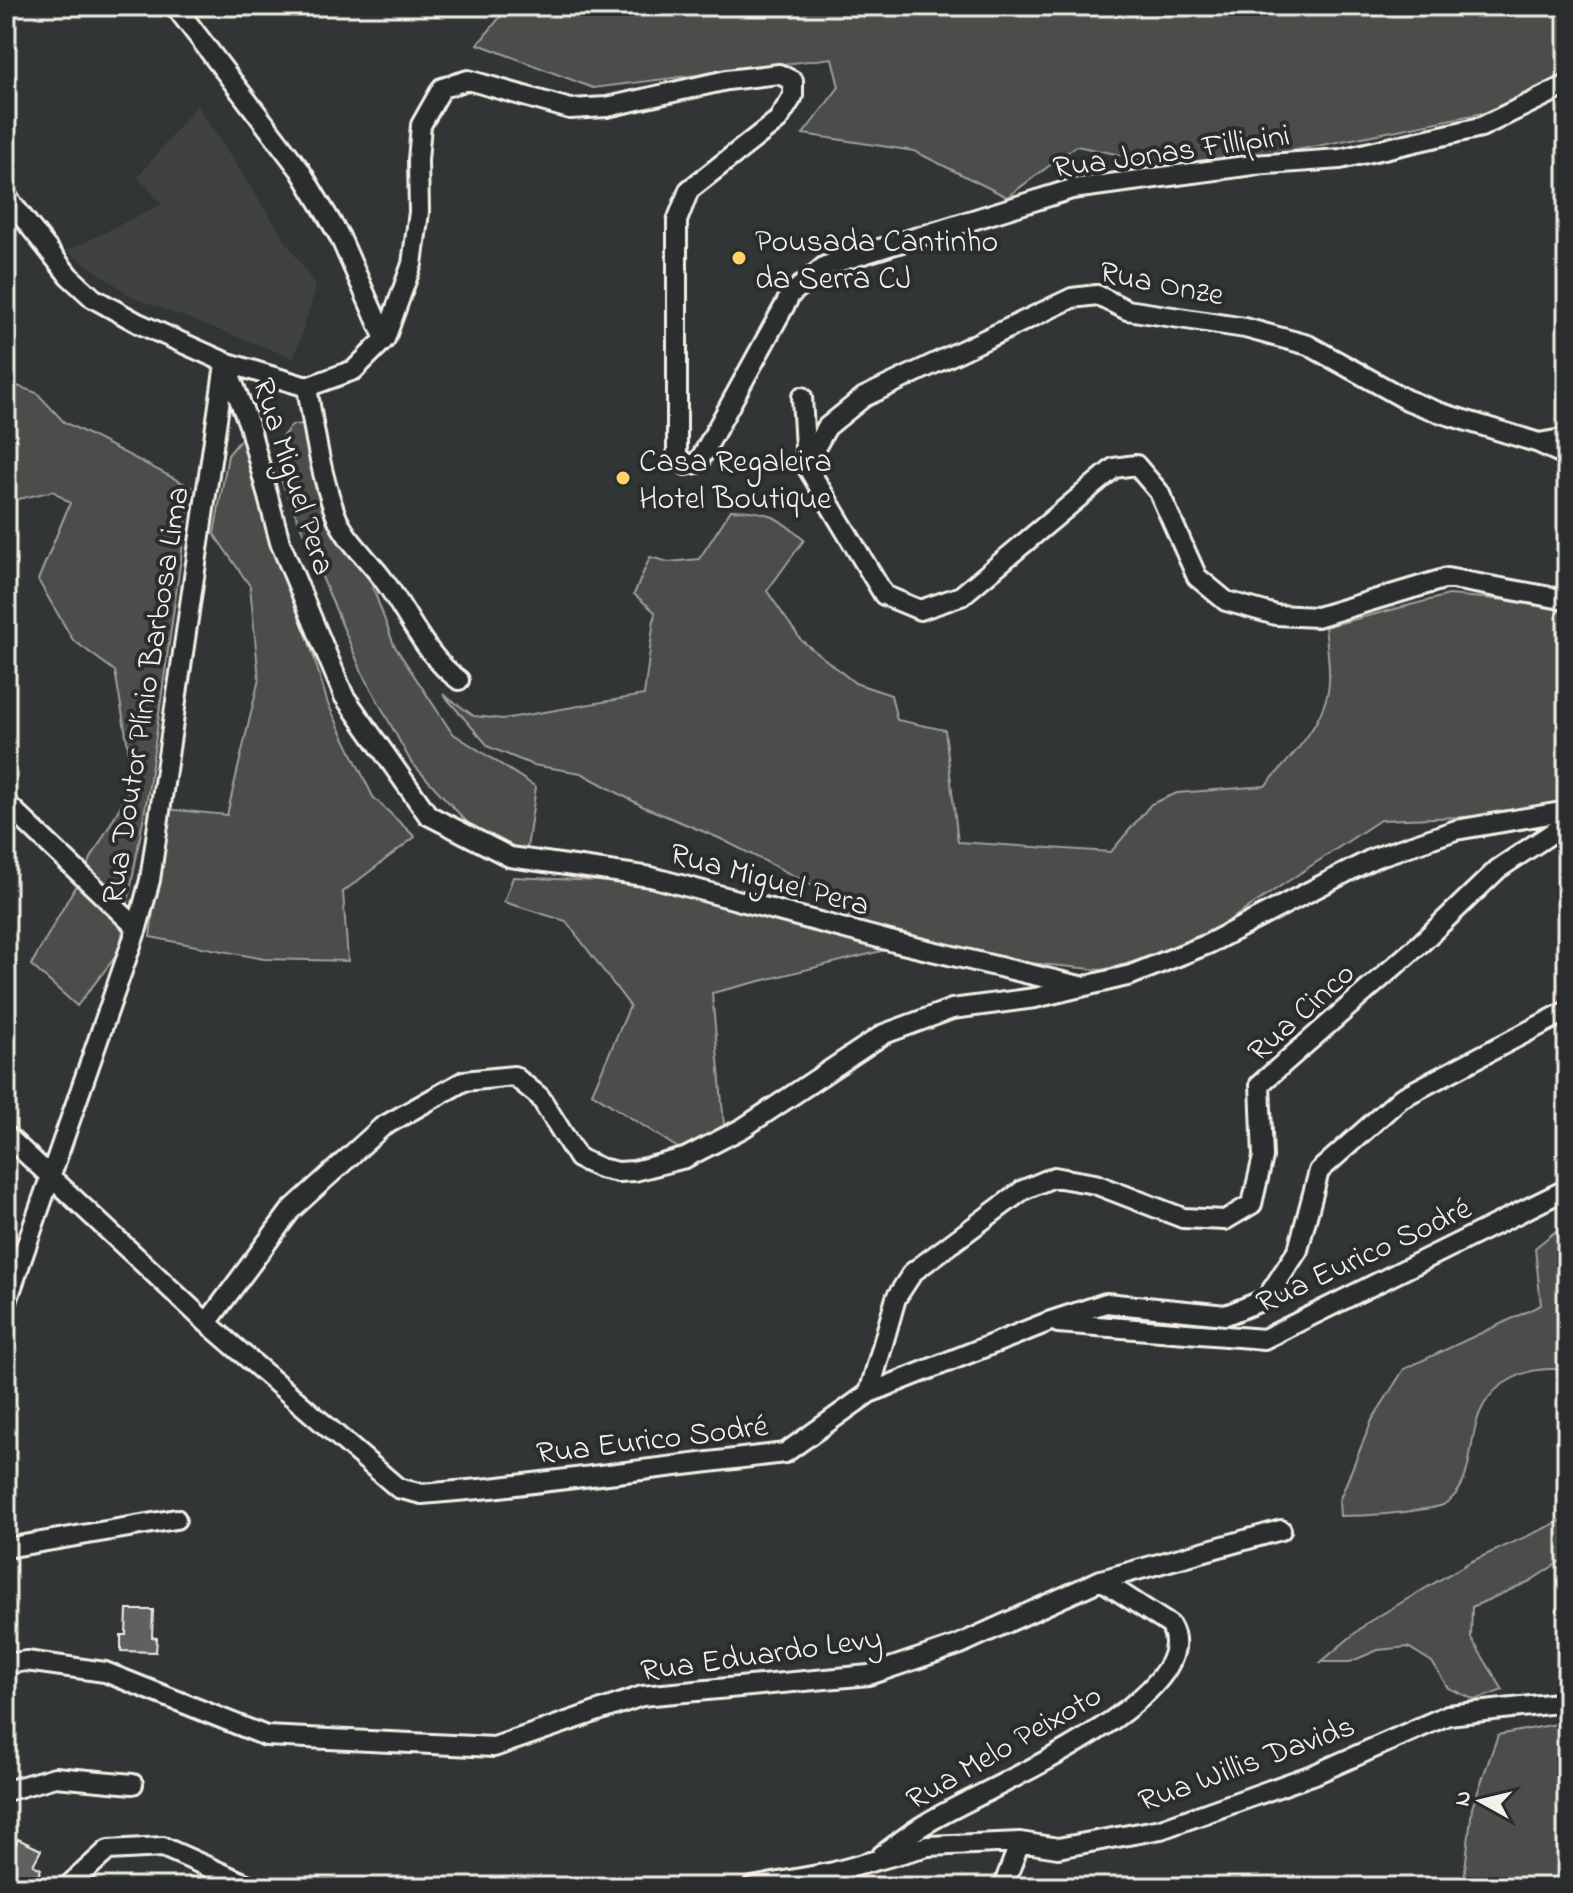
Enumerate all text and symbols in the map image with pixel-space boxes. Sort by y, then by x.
street label: Rua Jonas Fillipini [1050,114,1293,193]
place label: Pousada Cantinho da Serra CJ [755,220,998,304]
marker: Pousada Cantinho da Serra CJ [730,249,748,267]
street label: Rua Onze [1095,250,1228,321]
street label: Rua Miguel Pera [238,372,346,582]
place label: Casa Regaleira Hotel Boutique [639,440,832,524]
marker: Casa Regaleira Hotel Boutique [614,469,632,487]
street label: Rua Doutor Plínio Barbosa Lima [91,483,204,908]
street label: Rua Miguel Pera [664,832,874,931]
street label: Rua Cinco [1238,952,1367,1075]
street label: Rua Eurico Sodré [1249,1186,1480,1328]
street label: Rua Eurico Sodré [534,1404,771,1479]
street label: Rua Eduardo Levy [638,1616,885,1697]
street label: Rua Melo Peixoto [898,1674,1111,1824]
street label: Rua Willis Davids [1132,1704,1362,1826]
north arrow [1441,1761,1521,1841]
text: N [1447,1789,1481,1808]

